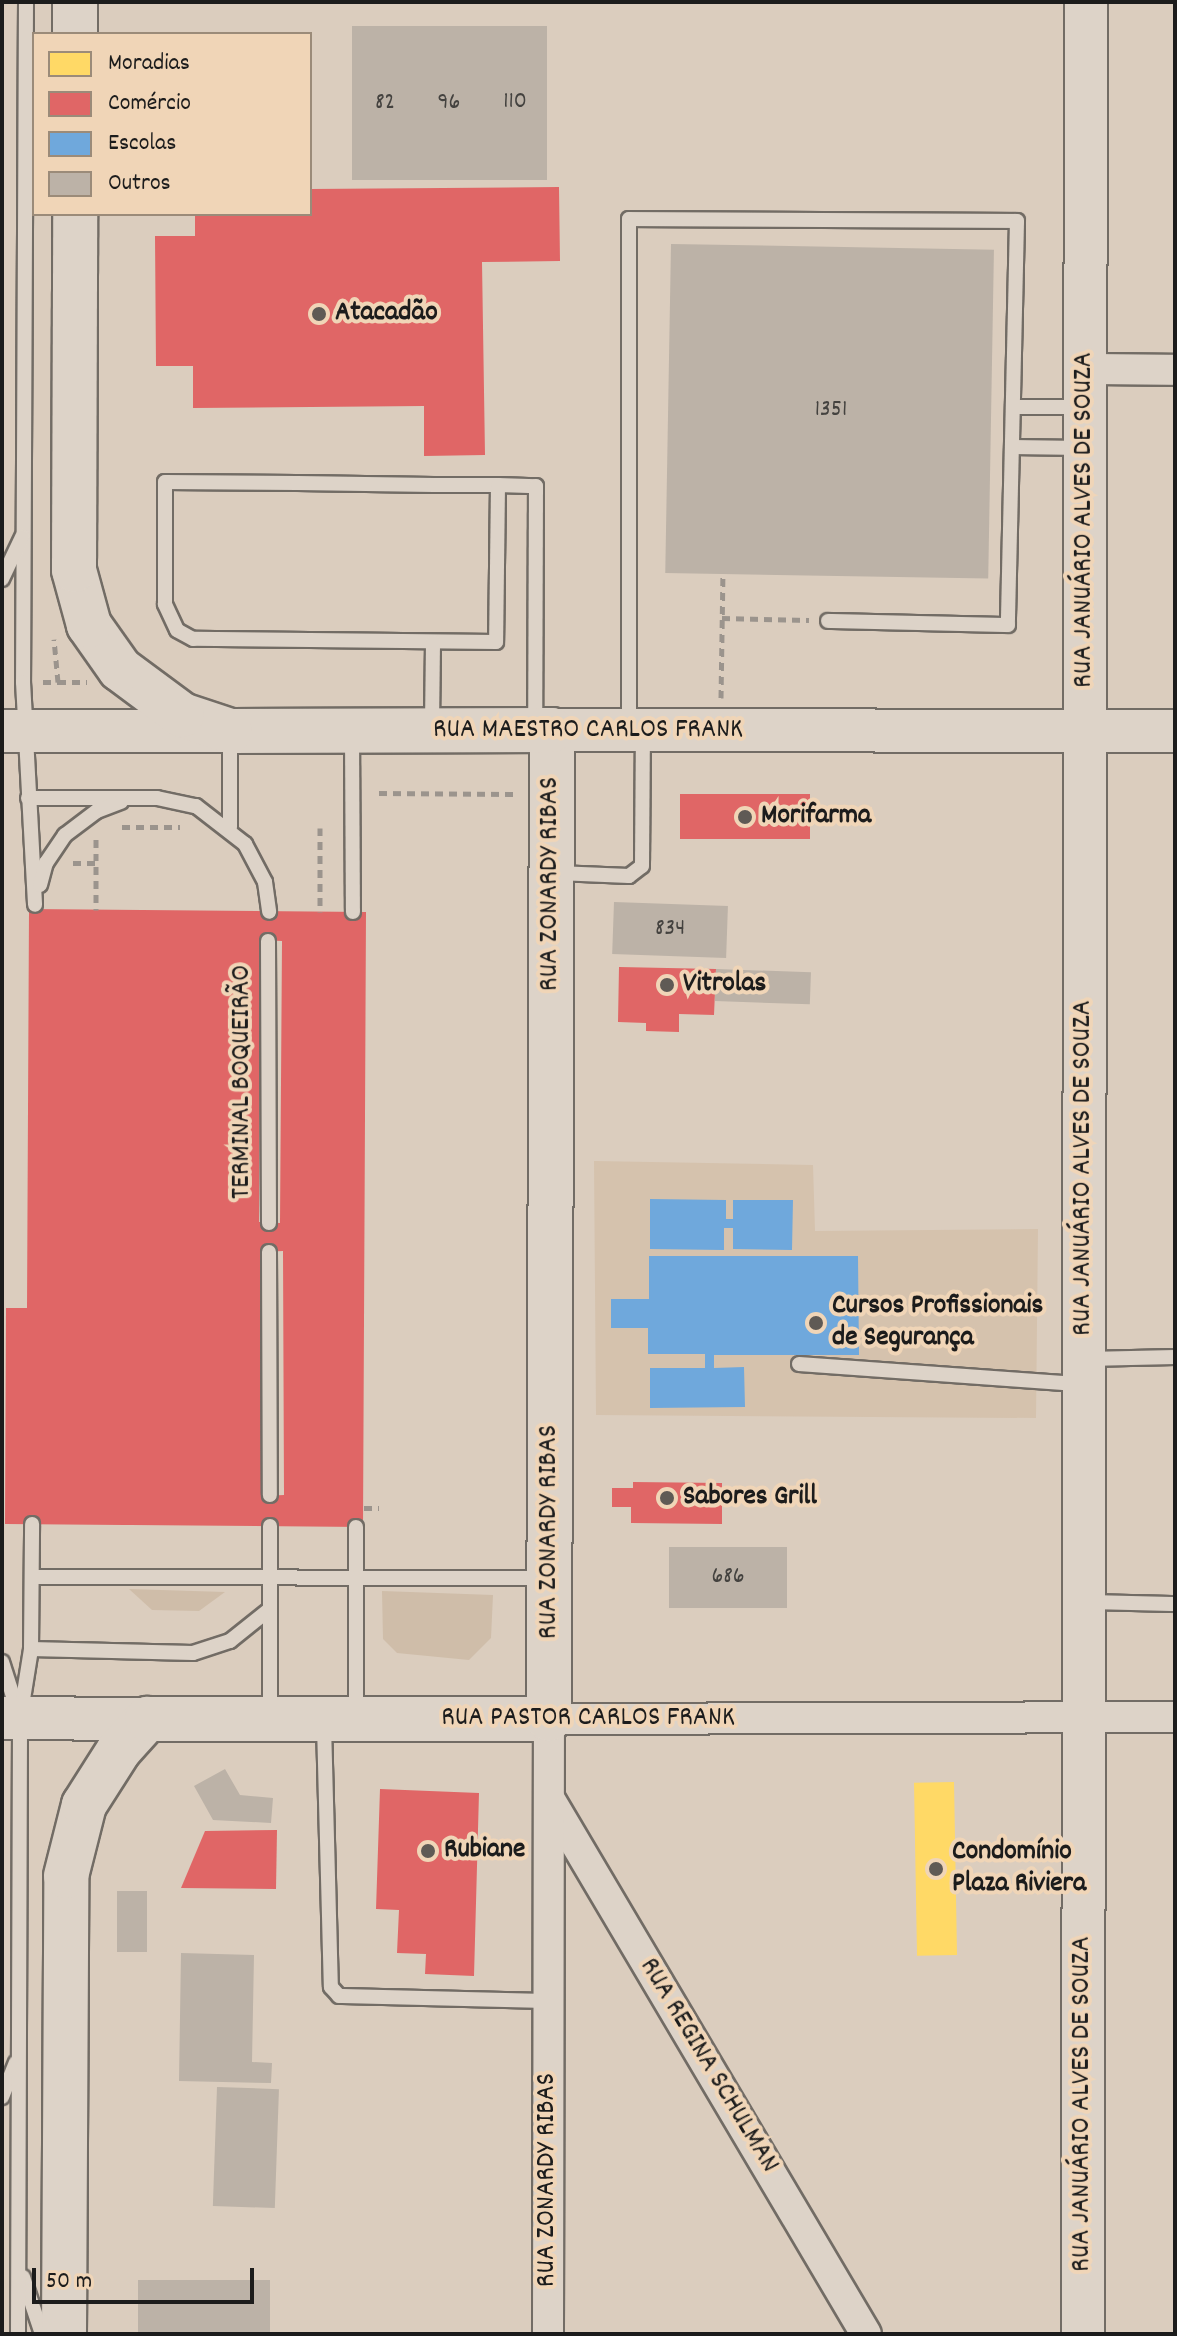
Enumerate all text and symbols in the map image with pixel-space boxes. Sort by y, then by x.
legend [32,32,312,216]
text: Moradias [108,47,190,81]
text: Comércio [108,87,191,121]
house number: 110 [503,89,527,117]
house number: 82 [375,90,395,118]
house number: 96 [438,90,460,118]
text: Escolas [108,127,176,161]
text: Outros [108,167,171,201]
place label: Atacadão [335,297,438,331]
marker: Atacadão [310,305,328,323]
street label: RUA JANUÁRIO ALVES DE SOUZA [1068,352,1102,688]
house number: 1351 [815,397,847,425]
street label: RUA MAESTRO CARLOS FRANK [433,714,743,748]
street label: RUA ZONARDY RIBAS [534,777,568,991]
place label: Morifarma [761,800,871,834]
marker: Morifarma [736,808,754,826]
house number: 834 [655,916,685,944]
street label: TERMINAL BOQUEIRÃO [226,965,260,1199]
place label: Vitrolas [683,968,766,1002]
marker: Vitrolas [658,976,676,994]
street label: RUA JANUÁRIO ALVES DE SOUZA [1067,1000,1101,1336]
place label: Cursos Profissionais de Segurança [832,1290,1043,1356]
marker: Cursos Profissionais de Segurança [807,1314,825,1332]
street label: RUA ZONARDY RIBAS [533,1425,567,1639]
place label: Sabores Grill [683,1481,817,1515]
marker: Sabores Grill [658,1489,676,1507]
house number: 686 [711,1564,745,1592]
street label: RUA PASTOR CARLOS FRANK [441,1702,735,1736]
place label: Rubiane [444,1834,525,1868]
place label: Condomínio Plaza Riviera [952,1836,1086,1902]
marker: Rubiane [419,1842,437,1860]
marker: Condomínio Plaza Riviera [927,1860,945,1878]
street label: RUA JANUÁRIO ALVES DE SOUZA [1066,1936,1100,2272]
street label: RUA REGINA SCHULMAN [631,1953,785,2179]
street label: RUA ZONARDY RIBAS [531,2073,565,2287]
scale bar [36,2252,258,2302]
text: 50 m [46,2265,92,2299]

